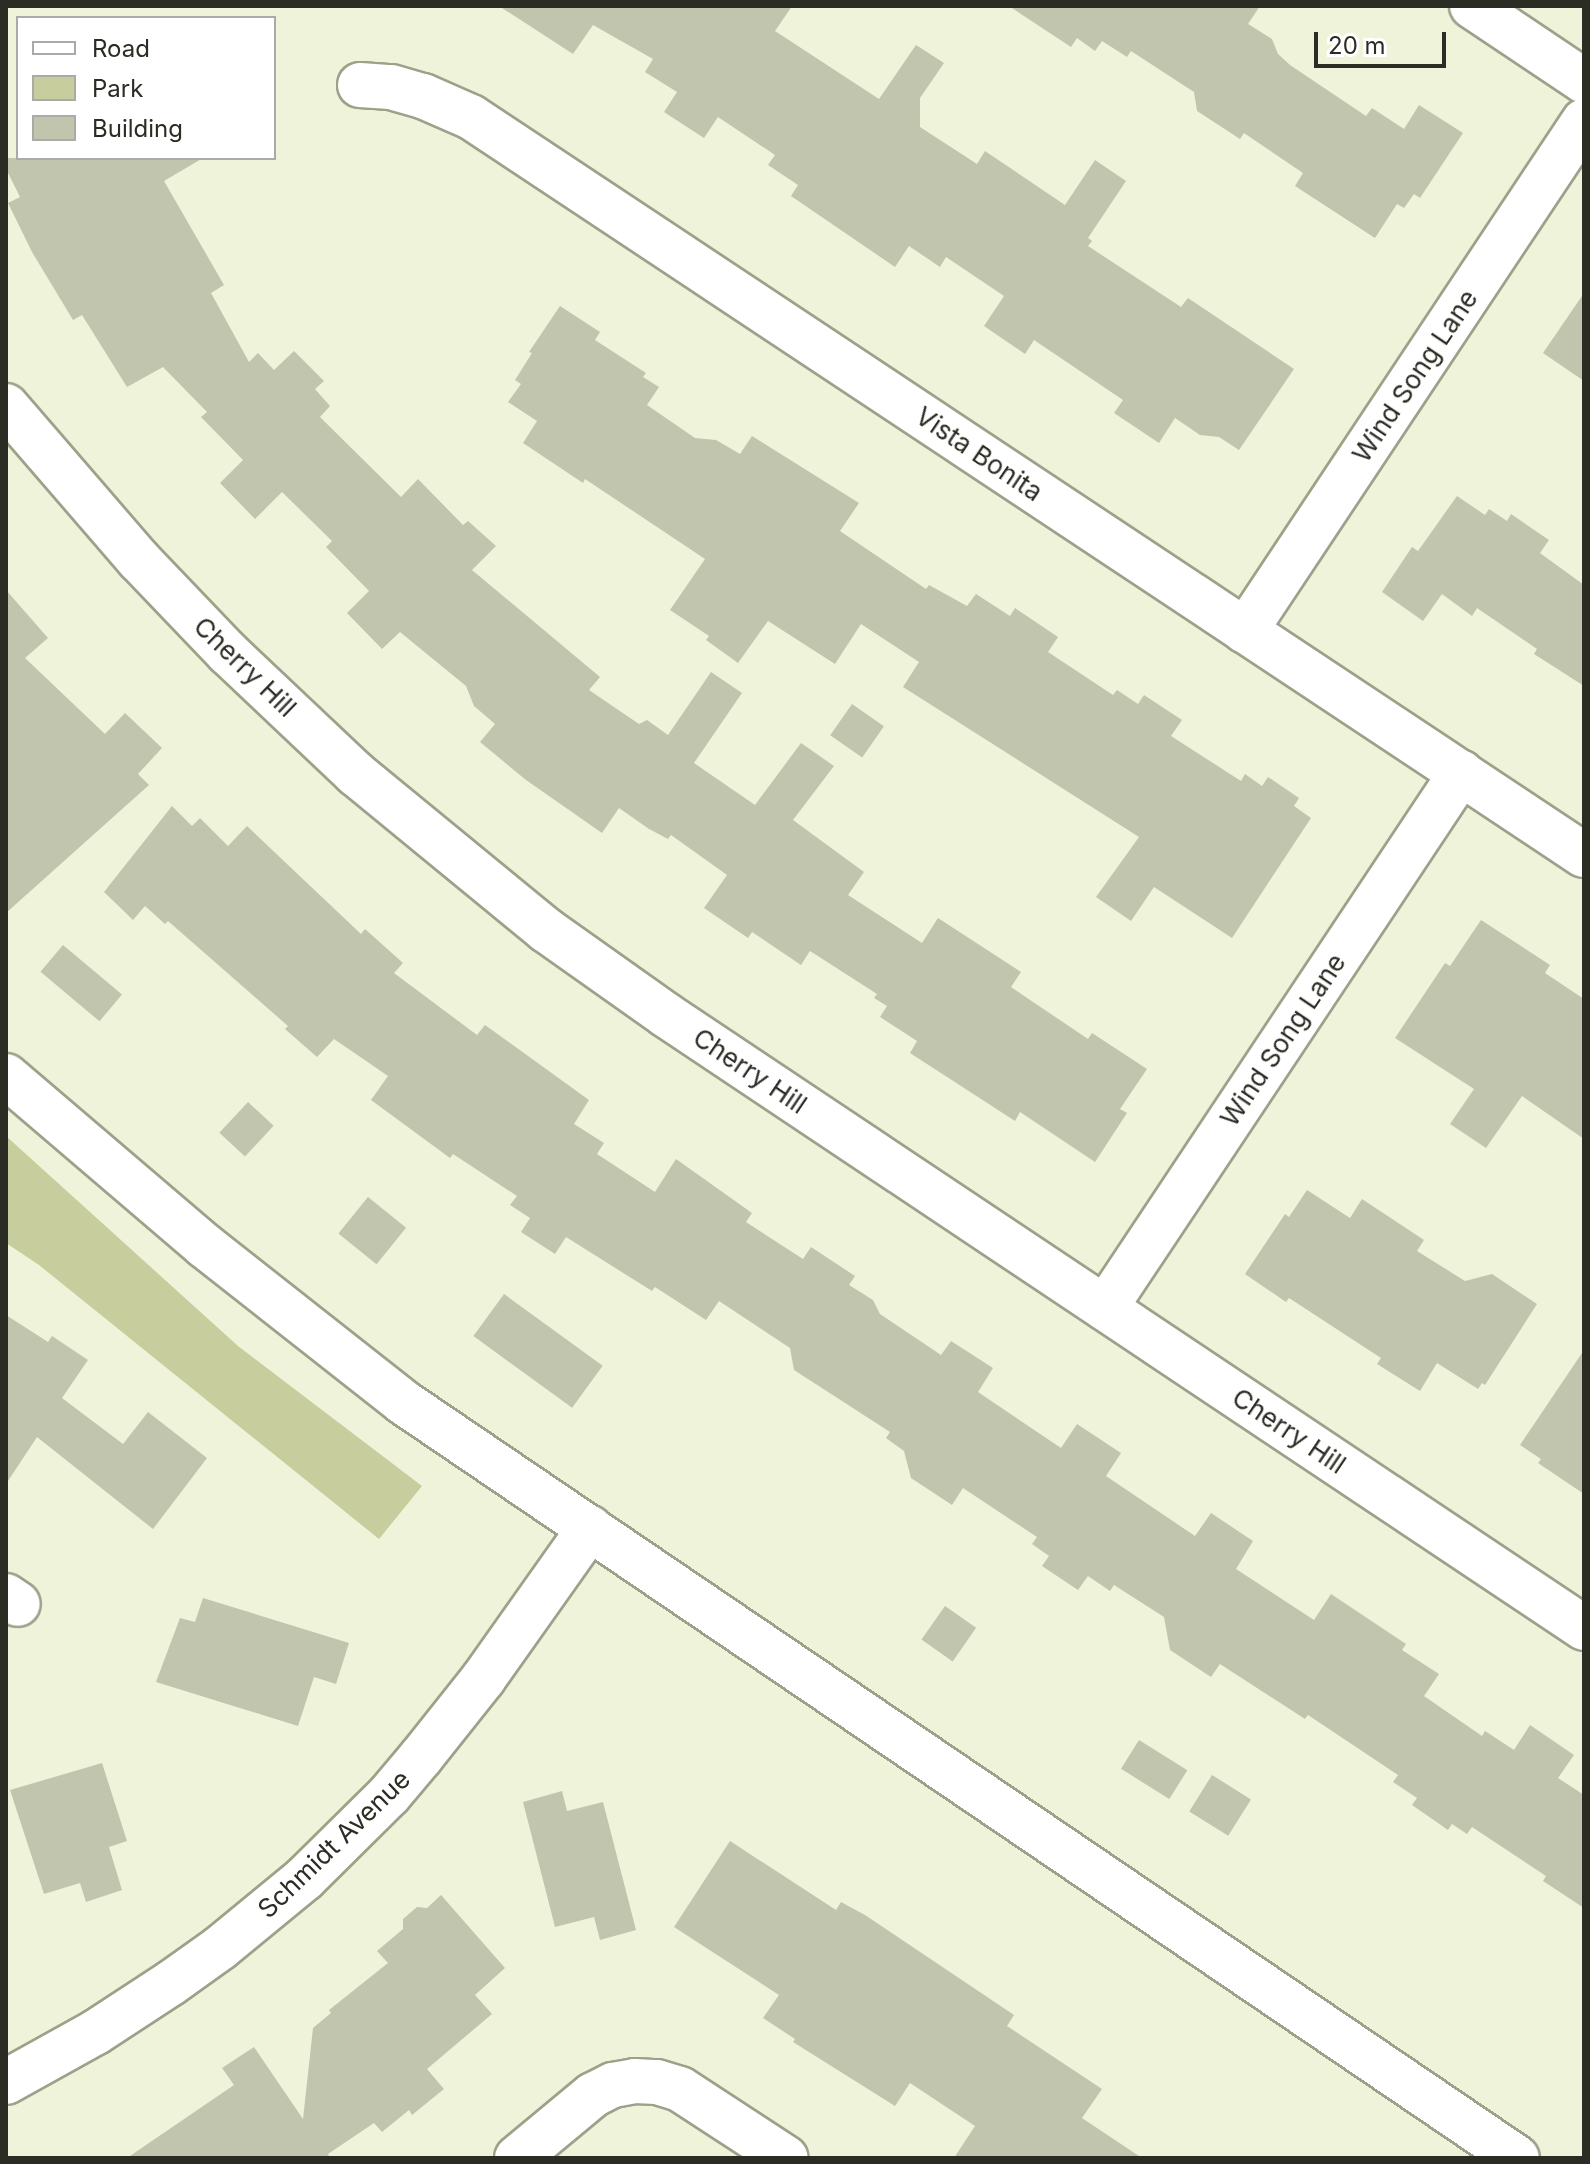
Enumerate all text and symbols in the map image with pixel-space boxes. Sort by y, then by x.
legend [16,16,276,160]
scale bar [1318,16,1450,66]
text: 20 m [1328,31,1386,60]
text: Road [92,34,150,63]
text: Park [92,74,143,103]
text: Building [92,114,183,143]
street label: Wind Song Lane [1346,284,1484,468]
street label: Vista Bonita [910,400,1048,508]
street label: Cherry Hill [187,611,303,723]
street label: Wind Song Lane [1214,948,1352,1132]
street label: Cherry Hill [687,1022,813,1120]
street label: Cherry Hill [1226,1382,1352,1480]
street label: Schmidt Avenue [251,1764,417,1924]

